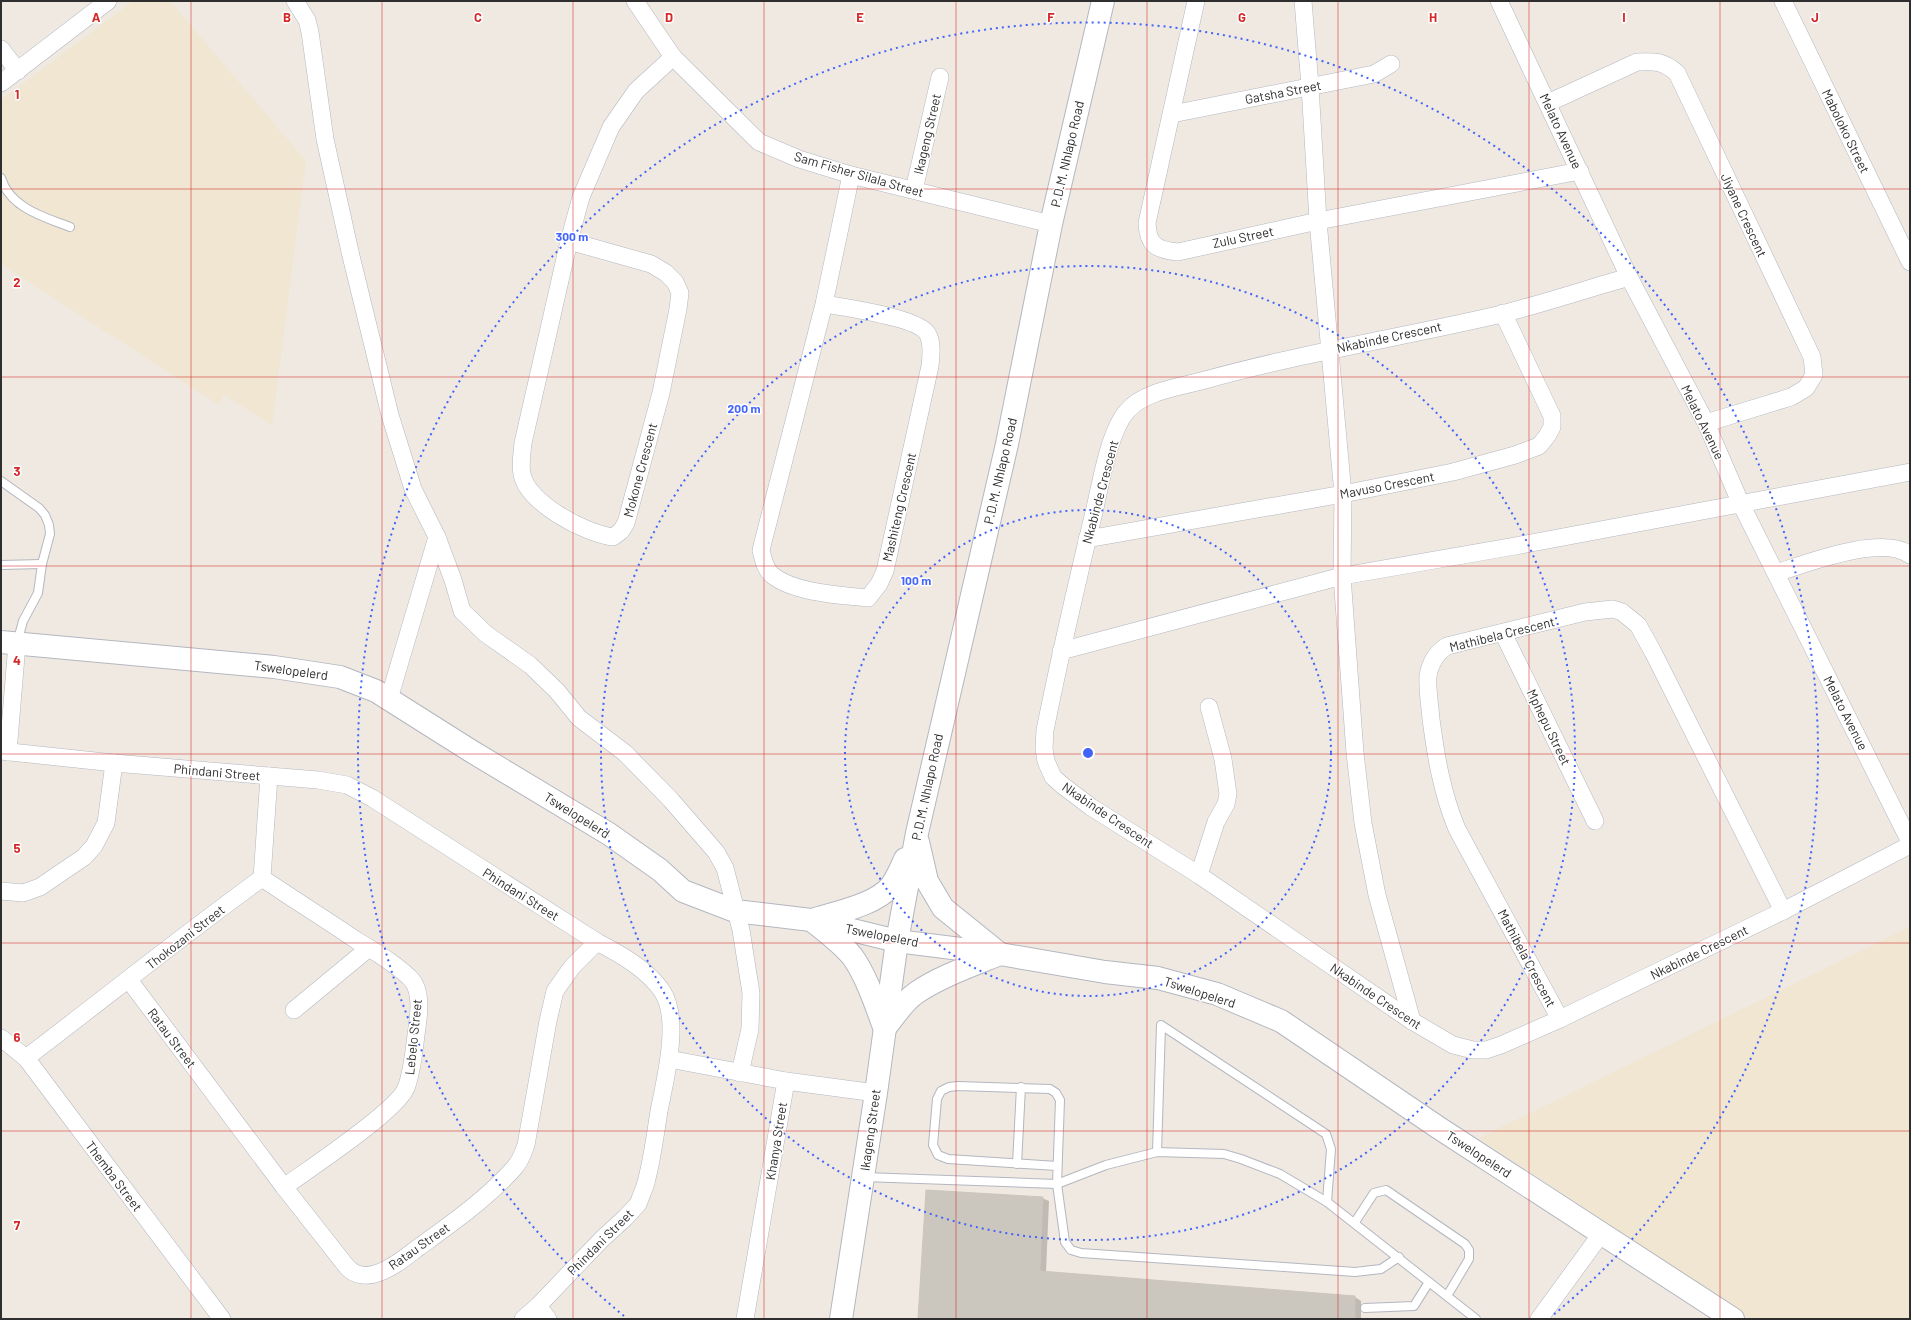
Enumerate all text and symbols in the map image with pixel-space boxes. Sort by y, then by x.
text: A [92,9,101,25]
text: B [283,9,291,25]
text: C [474,9,482,25]
text: D [665,9,673,25]
text: E [856,9,864,25]
text: F [1047,9,1055,25]
text: G [1238,9,1246,25]
text: H [1429,9,1437,25]
text: I [1622,9,1626,25]
text: J [1811,9,1819,25]
street label: Gatsha Street [1244,77,1322,107]
text: 1 [15,86,19,102]
street label: Maboloko Street [1819,86,1873,176]
street label: Melato Avenue [1537,91,1585,171]
street label: Ikageng Street [910,92,944,176]
street label: P.D.M. Nhlapo Road [1047,99,1087,209]
street label: Sam Fisher Silala Street [792,148,926,200]
street label: Jiyane Crescent [1718,170,1770,260]
street label: Zulu Street [1211,223,1275,251]
text: 300 m [556,229,588,243]
text: 2 [13,274,21,290]
street label: Nkabinde Crescent [1335,318,1443,356]
street label: Melato Avenue [1678,382,1728,462]
text: 200 m [728,401,760,415]
street label: P.D.M. Nhlapo Road [980,416,1020,526]
street label: Mokone Crescent [620,421,660,519]
street label: Nkabinde Crescent [1078,438,1122,546]
street label: Mashiteng Crescent [879,451,919,563]
text: 3 [13,463,21,479]
street label: Mavuso Crescent [1338,468,1436,502]
text: 100 m [901,573,931,587]
street label: Mathibela Crescent [1448,613,1556,655]
text: 4 [13,652,21,668]
street label: Tswelopelerd [253,657,329,683]
street label: Melato Avenue [1820,673,1872,753]
street label: Mphepu Street [1524,686,1574,768]
street label: P.D.M. Nhlapo Road [908,732,946,842]
centre of rings [1081,746,1095,760]
street label: Phindani Street [173,760,261,784]
street label: Nkabinde Crescent [1059,779,1157,851]
street label: Tswelopelerd [541,788,613,842]
text: 5 [13,840,21,856]
street label: Phindani Street [480,864,562,924]
street label: Thokozani Street [142,901,228,973]
street label: Mathibela Crescent [1495,907,1559,1009]
street label: Tswelopelerd [844,920,920,950]
street label: Nkabinde Crescent [1647,921,1751,983]
street label: Nkabinde Crescent [1327,960,1425,1032]
street label: Tswelopelerd [1162,973,1238,1011]
street label: Lebelo Street [401,998,425,1076]
street label: Ratau Street [144,1005,200,1071]
text: 6 [14,1029,21,1045]
street label: Ikageng Street [856,1088,884,1172]
street label: Khanya Street [762,1101,790,1181]
street label: Tswelopelerd [1443,1127,1515,1181]
street label: Themba Street [82,1138,146,1214]
street label: Phindani Street [564,1206,636,1278]
text: 7 [14,1217,21,1233]
street label: Ratau Street [385,1219,453,1273]

